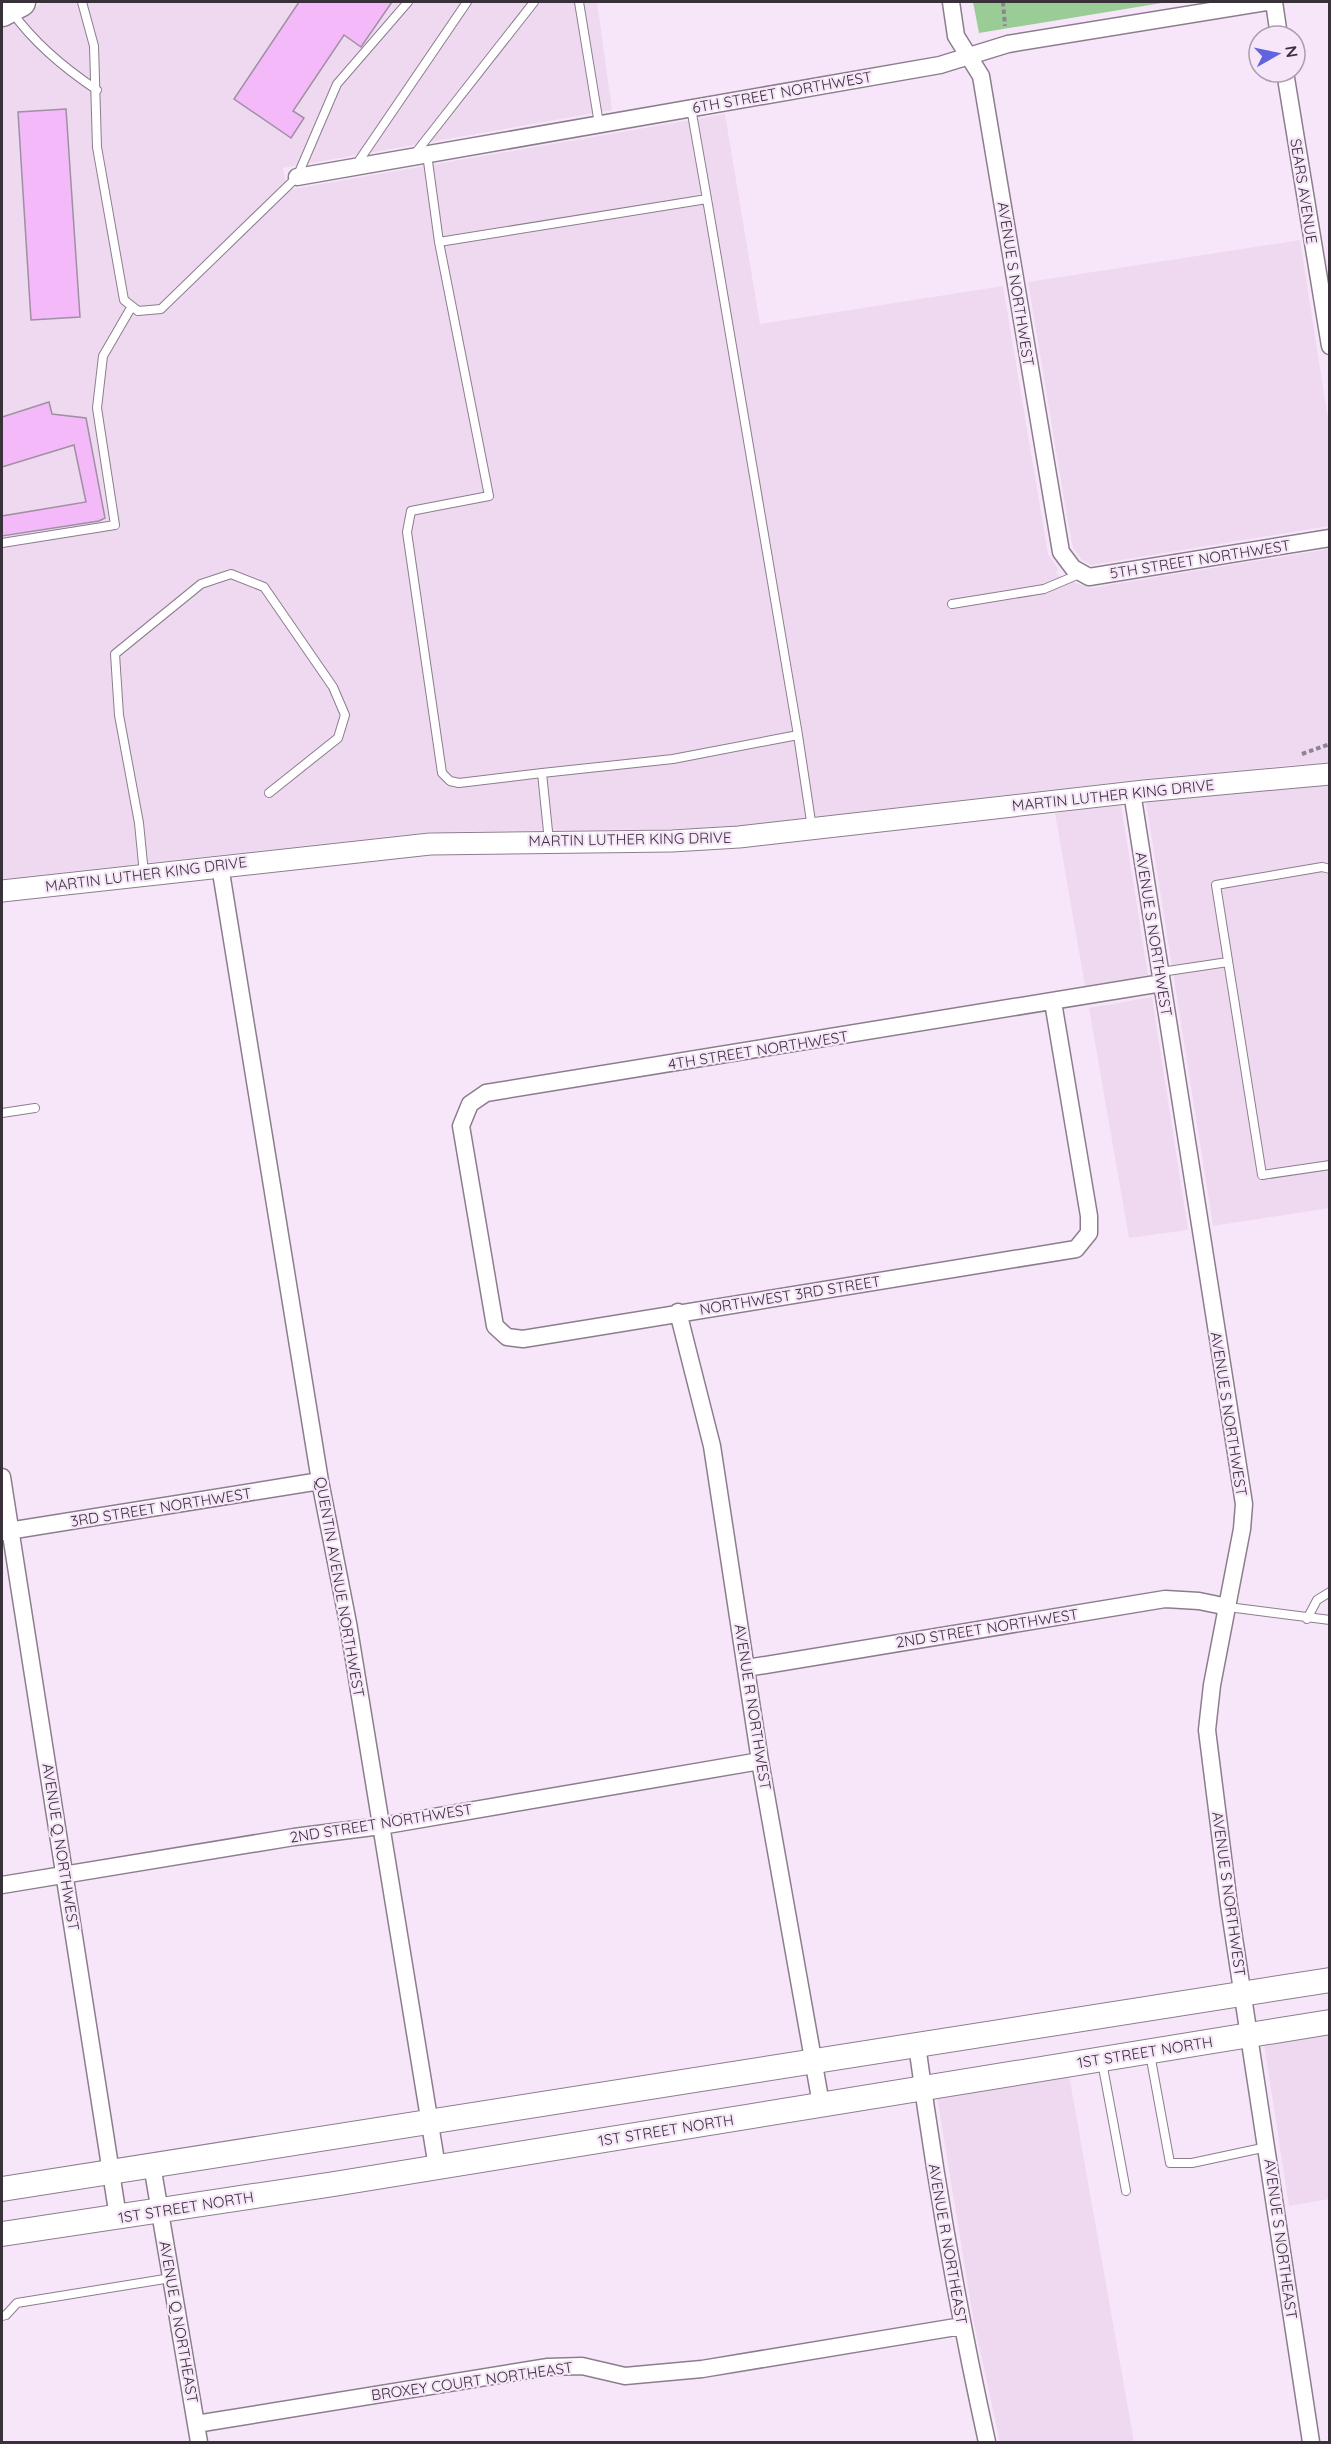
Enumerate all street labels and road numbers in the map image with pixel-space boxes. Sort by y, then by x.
street label: 6TH STREET NORTHWEST [691,67,873,117]
street label: SEARS AVENUE [1286,137,1322,245]
street label: AVENUE S NORTHWEST [994,200,1038,368]
street label: 5TH STREET NORTHWEST [1108,535,1292,583]
street label: MARTIN LUTHER KING DRIVE [1011,775,1215,815]
street label: MARTIN LUTHER KING DRIVE [528,828,732,850]
street label: AVENUE S NORTHWEST [1132,850,1176,1018]
street label: MARTIN LUTHER KING DRIVE [44,852,248,896]
street label: 4TH STREET NORTHWEST [667,1026,849,1074]
street label: NORTHWEST 3RD STREET [698,1271,882,1319]
street label: AVENUE S NORTHWEST [1207,1330,1251,1498]
street label: QUENTIN AVENUE NORTHWEST [311,1475,369,1699]
street label: 3RD STREET NORTHWEST [69,1483,253,1531]
street label: 2ND STREET NORTHWEST [894,1604,1080,1652]
street label: AVENUE R NORTHWEST [730,1623,776,1791]
street label: AVENUE Q NORTHWEST [38,1762,84,1932]
street label: 2ND STREET NORTHWEST [288,1799,474,1847]
street label: AVENUE S NORTHWEST [1208,1810,1250,1978]
street label: 1ST STREET NORTH [1076,2032,1214,2072]
street label: 1ST STREET NORTH [597,2110,735,2150]
street label: AVENUE S NORTHEAST [1260,2158,1302,2320]
street label: AVENUE R NORTHEAST [924,2162,972,2326]
street label: 1ST STREET NORTH [117,2187,255,2227]
street label: AVENUE Q NORTHEAST [155,2239,203,2405]
street label: BROXEY COURT NORTHEAST [370,2357,574,2405]

